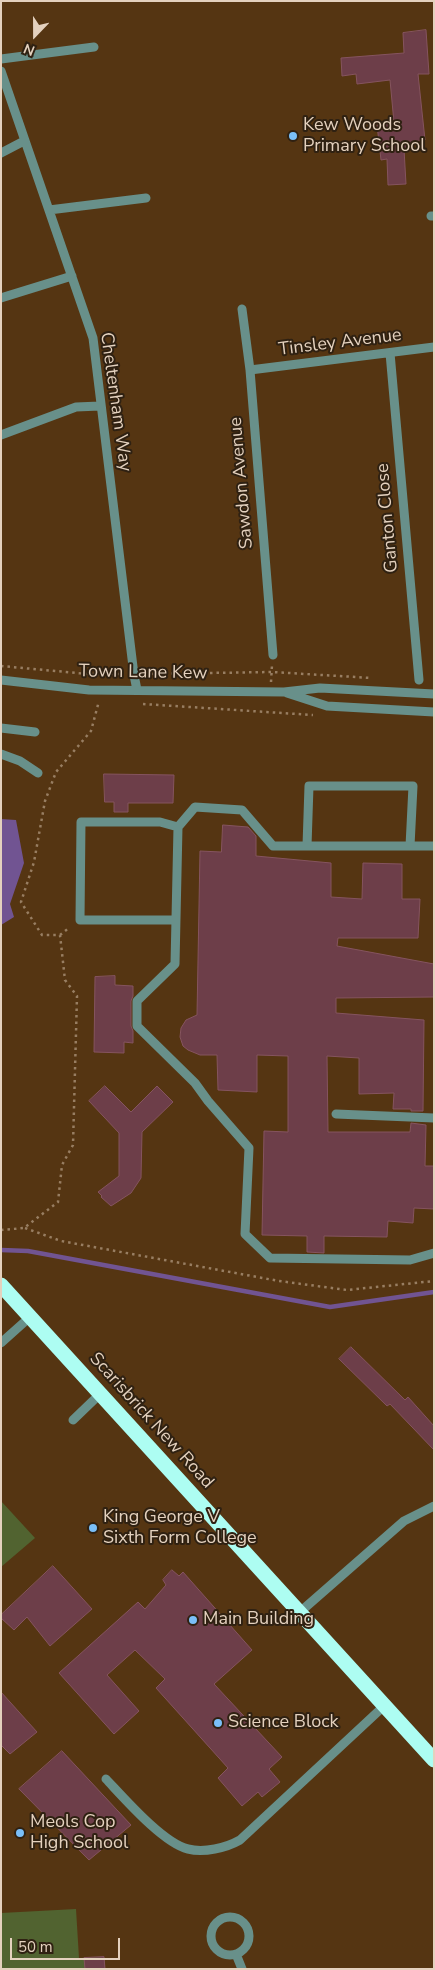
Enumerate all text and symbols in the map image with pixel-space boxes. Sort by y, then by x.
north arrow [10,10,60,60]
text: N [21,39,38,60]
place label: Kew Woods Primary School [303,115,426,158]
marker: Kew Woods Primary School [287,130,299,142]
street label: Tinsley Avenue [277,325,403,361]
street label: Cheltenham Way [95,331,135,473]
street label: Sawdon Avenue [225,416,259,550]
street label: Ganton Close [372,463,404,573]
street label: Town Lane Kew [78,661,208,685]
street label: Scarisbrick New Road [84,1349,218,1493]
place label: King George V Sixth Form College [103,1507,257,1550]
marker: King George V Sixth Form College [87,1522,99,1534]
place label: Main Building [203,1609,314,1631]
marker: Main Building [187,1614,199,1626]
place label: Science Block [228,1712,338,1734]
marker: Science Block [212,1717,224,1729]
place label: Meols Cop High School [30,1812,128,1855]
marker: Meols Cop High School [14,1827,26,1839]
scale bar [12,1928,122,1960]
text: 50 m [18,1937,53,1957]

